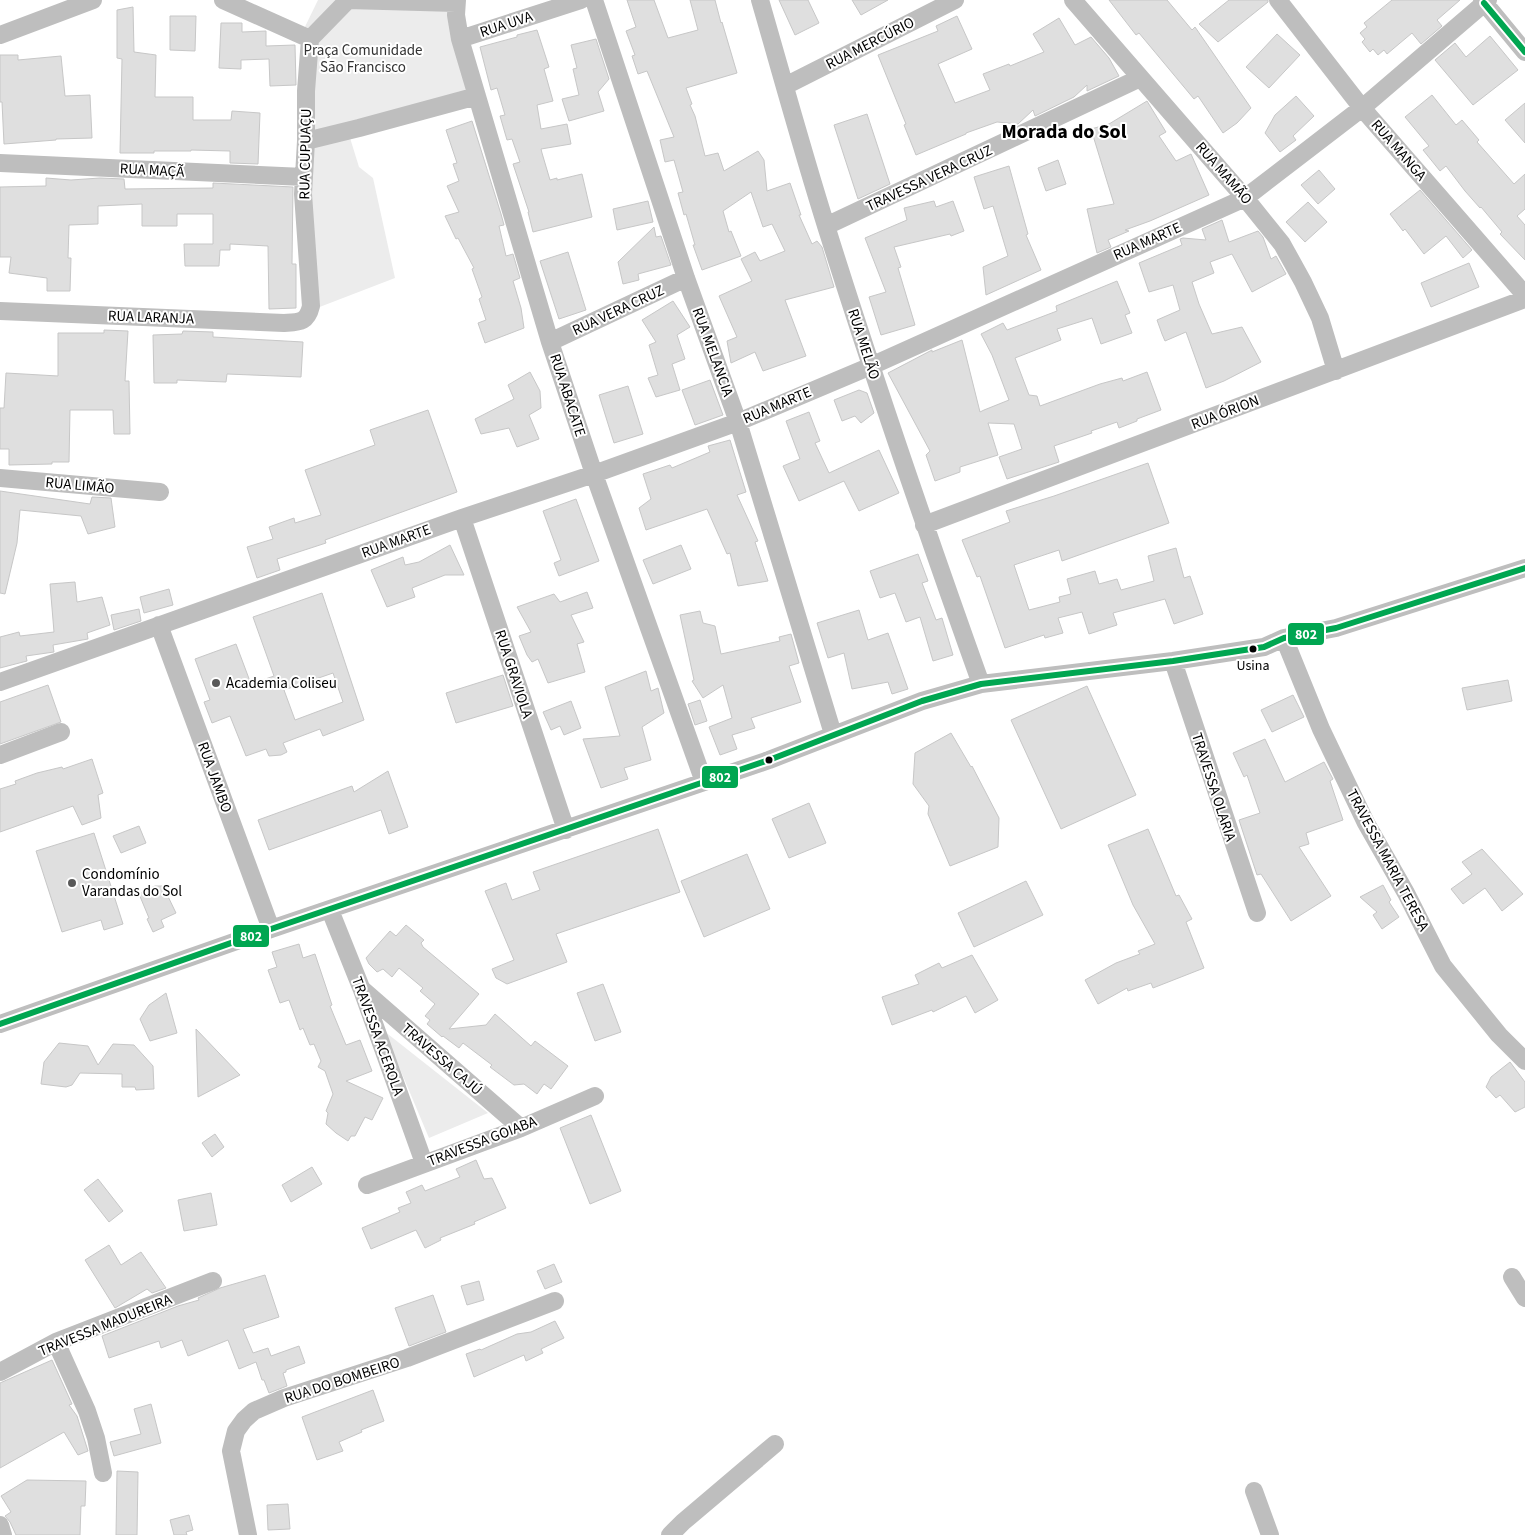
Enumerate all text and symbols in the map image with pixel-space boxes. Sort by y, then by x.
street label: RUA UVA [477,6,536,43]
street label: RUA MERCÚRIO [822,12,918,75]
park label: Praça Comunidade São Francisco [304,40,423,78]
street label: RUA CUPUAÇU [294,108,317,200]
street label: RUA MANGA [1366,115,1432,186]
district label: Morada do Sol [1002,118,1127,146]
street label: RUA MAMÃO [1190,137,1257,209]
street label: TRAVESSA VERA CRUZ [863,140,996,217]
street label: RUA MAÇÃ [119,158,186,183]
street label: RUA MARTE [1110,217,1185,266]
street label: RUA VERA CRUZ [569,280,668,341]
street label: RUA MELANCIA [687,305,739,401]
street label: RUA LARANJA [108,306,195,330]
street label: RUA MELÃO [842,306,885,382]
street label: RUA ABACATE [544,351,591,439]
street label: RUA MARTE [740,382,815,429]
street label: RUA ÓRION [1188,390,1262,435]
street label: RUA LIMÃO [45,472,115,499]
street label: RUA MARTE [359,519,434,564]
line badge: 802 [1287,622,1325,646]
text: 802 [1295,625,1317,645]
street label: RUA GRAVIOLA [489,627,538,722]
marker: Usina [1248,644,1258,654]
place label: Usina [1236,656,1270,676]
place label: Academia Coliseu [226,673,337,694]
marker: Academia Coliseu [210,677,222,689]
street label: TRAVESSA OLARIA [1186,730,1241,845]
street label: RUA JAMBO [192,739,237,816]
unlabelled marker [764,755,774,765]
line badge: 802 [701,765,739,789]
text: 802 [709,768,731,788]
street label: TRAVESSA MARIA TERESA [1341,785,1434,936]
place label: Condomínio Varandas do Sol [82,864,182,902]
marker: Condomínio Varandas do Sol [66,877,78,889]
line badge: 802 [232,924,270,948]
text: 802 [240,927,262,947]
street label: TRAVESSA ACEROLA [346,974,409,1100]
street label: TRAVESSA CAJÚ [397,1018,487,1100]
street label: TRAVESSA GOIABA [425,1111,541,1172]
street label: TRAVESSA MADUREIRA [35,1289,176,1362]
street label: RUA DO BOMBEIRO [282,1352,403,1409]

